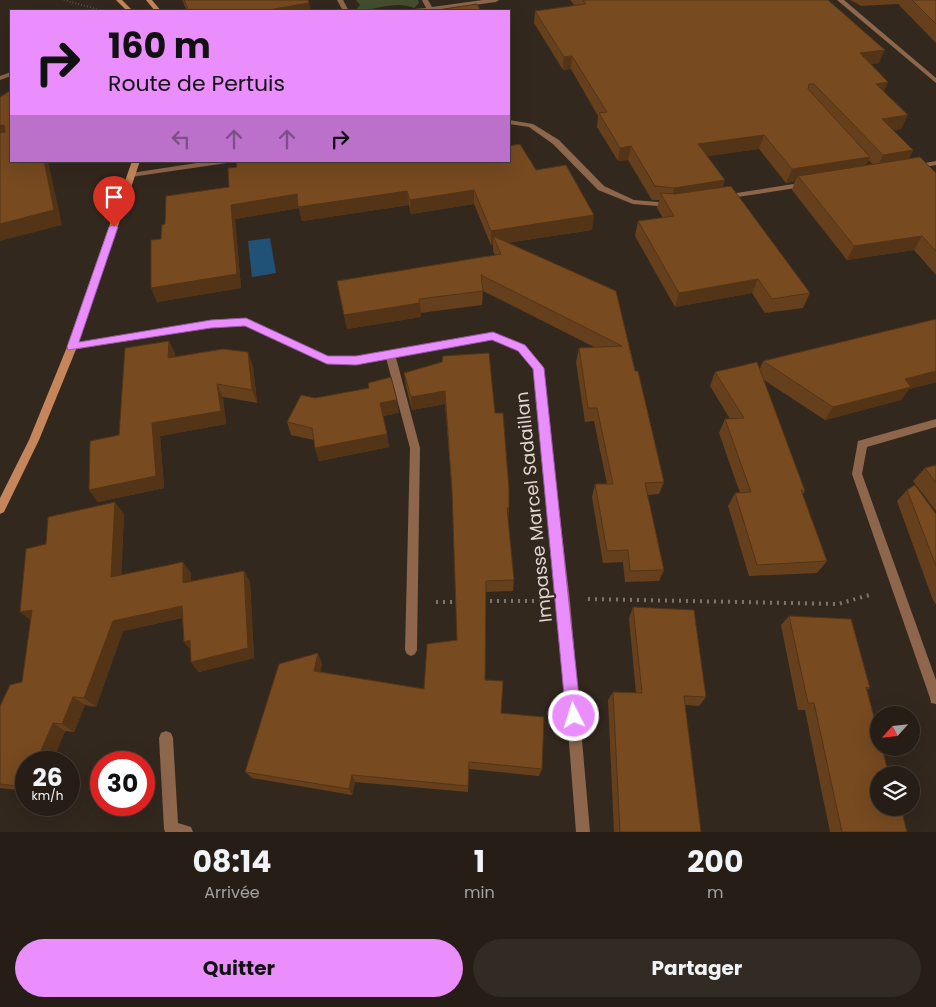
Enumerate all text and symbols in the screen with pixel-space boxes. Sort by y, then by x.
text: 160 m [108,21,211,70]
icon: right [25,30,90,95]
text: Route de Pertuis [108,68,285,99]
icon: left [167,125,195,153]
icon: ahead [220,125,248,153]
icon: ahead [273,125,301,153]
icon: right [326,125,354,153]
pin [93,176,135,227]
icon: arrive [100,183,128,211]
street label: Impasse Marcel Sadaillan [509,390,558,624]
position arrow [547,689,599,741]
north arrow [870,706,920,756]
map controls [870,706,920,816]
speed limit sign: 30 [90,751,155,816]
text: 26 [32,760,63,795]
button: layers [870,766,920,816]
text: km/h [32,787,63,804]
text: 08:14 [192,840,272,883]
text: 1 [474,840,485,883]
text: 200 [687,840,743,883]
text: Arrivée [204,881,260,904]
text: min [464,881,495,904]
text: m [707,881,724,904]
button: Quitter [15,939,463,997]
button: Partager [473,939,921,997]

